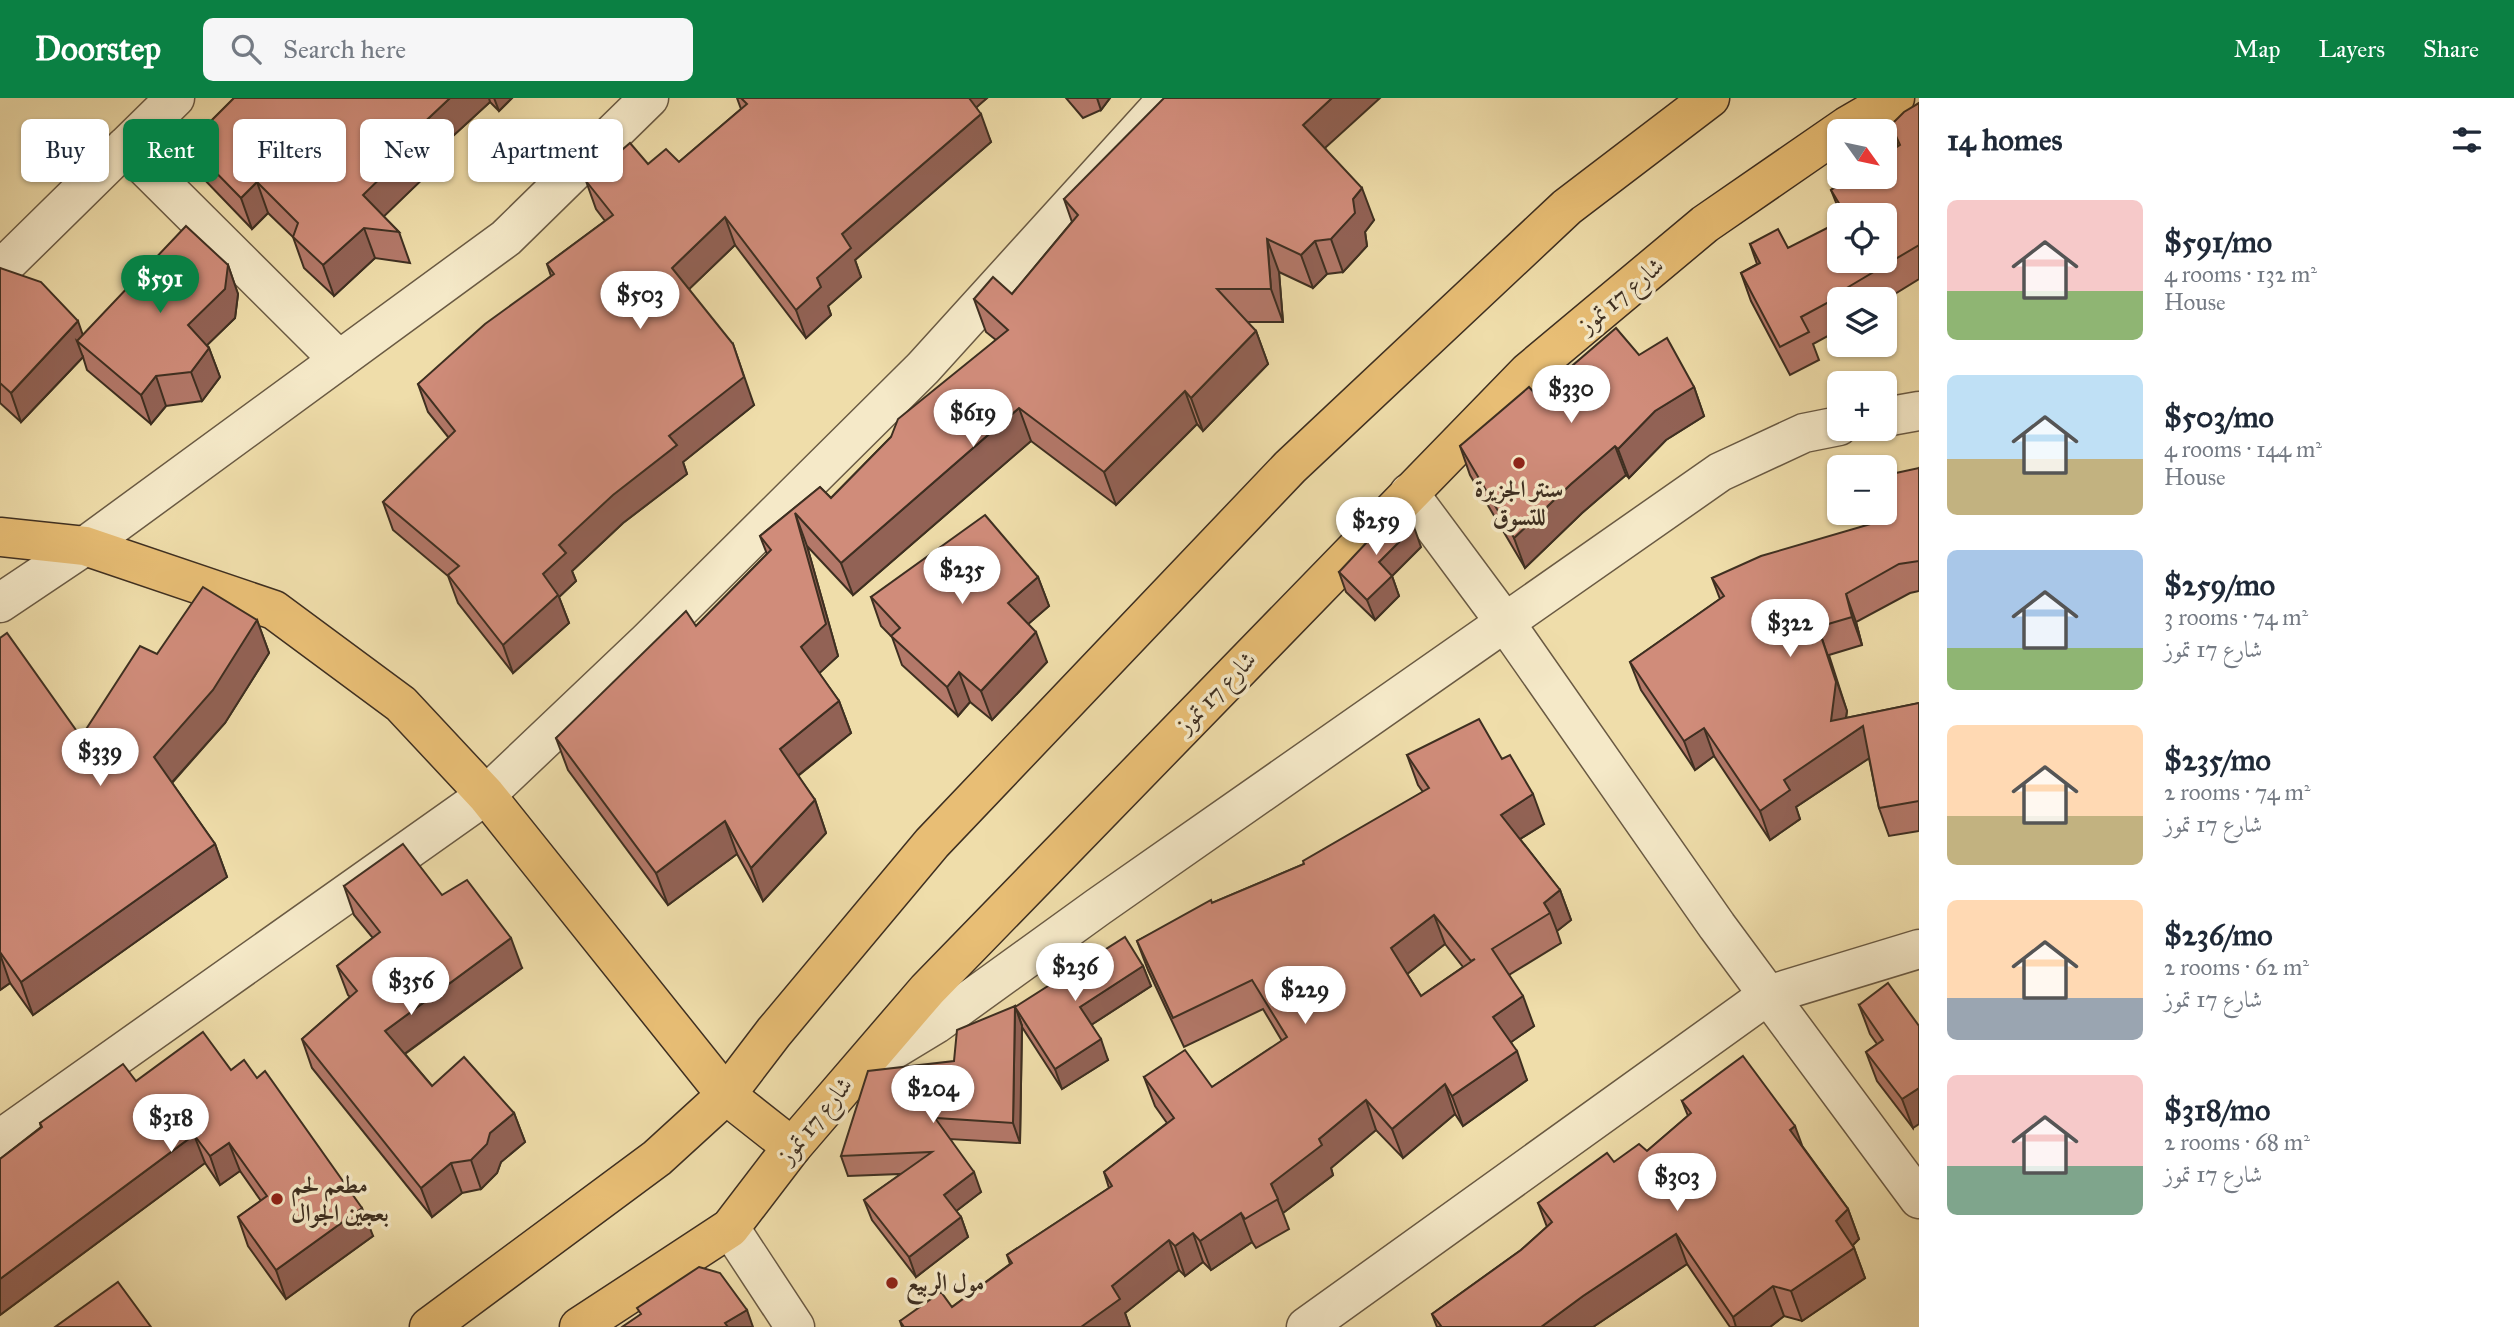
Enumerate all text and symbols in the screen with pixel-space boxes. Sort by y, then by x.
search box [203,18,693,81]
text: Doorstep [35,29,161,69]
icon: search [227,30,265,68]
text: Search here [283,33,406,65]
text: Map [2234,34,2281,64]
text: Layers [2319,34,2385,64]
text: Share [2423,34,2479,64]
chip: Buy [21,119,109,182]
chip: Rent [123,119,219,182]
chip: Filters [233,119,346,182]
chip: New [360,119,454,182]
chip: Apartment [468,119,623,182]
north arrow [1827,119,1897,189]
map controls [1827,119,1897,525]
icon: filters [2448,121,2486,159]
text: 14 homes [1947,122,2062,158]
button: locate [1827,203,1897,273]
text: $591/mo [2164,224,2272,260]
icon: home [2003,228,2087,312]
street label: شارع 17 تموز [1570,251,1673,345]
pin: $591 [119,256,201,315]
text: 4 rooms · 132 m² [2164,260,2317,288]
text: $591 [137,264,183,292]
pin: $503 [599,272,681,331]
text: $503 [616,280,664,308]
button: layers [1827,287,1897,357]
text: House [2164,288,2226,316]
pin: $330 [1530,366,1612,425]
button: + [1827,371,1897,441]
text: $330 [1548,374,1594,402]
pin: $619 [932,390,1014,449]
text: $619 [950,398,996,426]
text: $503/mo [2164,399,2274,435]
icon: home [2003,403,2087,487]
text: 4 rooms · 144 m² [2164,435,2322,463]
marker: سنتر الجزيرة للتسوق [1511,455,1527,471]
button: − [1827,455,1897,525]
text: House [2164,463,2226,491]
place label: سنتر الجزيرة للتسوق [1475,474,1563,532]
pin: $259 [1335,498,1417,557]
text: $259 [1352,506,1400,534]
pin: $235 [921,546,1003,606]
text: $235 [939,555,985,583]
text: $259/mo [2164,567,2275,603]
icon: home [2003,578,2087,662]
pin: $322 [1749,600,1831,659]
text: 3 rooms · 74 m² [2164,603,2308,631]
text: $322 [1767,608,1813,636]
text: شارع 17 تموز [2164,635,2262,663]
street label: شارع 17 تموز [1168,645,1266,744]
pin: $339 [59,728,141,788]
text: $339 [78,737,122,765]
text: $235/mo [2164,742,2271,778]
icon: home [2003,753,2087,837]
text: 2 rooms · 74 m² [2164,778,2310,806]
text: شارع 17 تموز [2164,810,2262,838]
text: $236/mo [2164,917,2273,953]
icon: home [2003,928,2087,1012]
pin: $236 [1034,944,1116,1003]
text: $236 [1052,952,1098,980]
text: 2 rooms · 62 m² [2164,953,2309,981]
pin: $356 [370,958,452,1017]
text: $356 [388,966,434,994]
pin: $229 [1264,967,1346,1026]
text: $229 [1281,975,1329,1003]
text: شارع 17 تموز [2164,985,2262,1013]
pin: $204 [892,1066,974,1125]
street label: شارع 17 تموز [770,1071,863,1174]
text: $204 [907,1074,959,1102]
text: $318/mo [2164,1092,2270,1128]
pin: $318 [130,1094,212,1154]
text: $318 [149,1103,193,1131]
icon: home [2003,1103,2087,1187]
text: 2 rooms · 68 m² [2164,1128,2310,1156]
pin: $303 [1636,1154,1718,1213]
text: شارع 17 تموز [2164,1160,2262,1188]
text: $303 [1654,1162,1700,1190]
place label: مطعم لحم بعجين الجوال [291,1170,389,1228]
marker: مطعم لحم بعجين الجوال [269,1191,285,1207]
place label: مول الربيع [906,1268,984,1305]
marker: مول الربيع [884,1275,900,1291]

